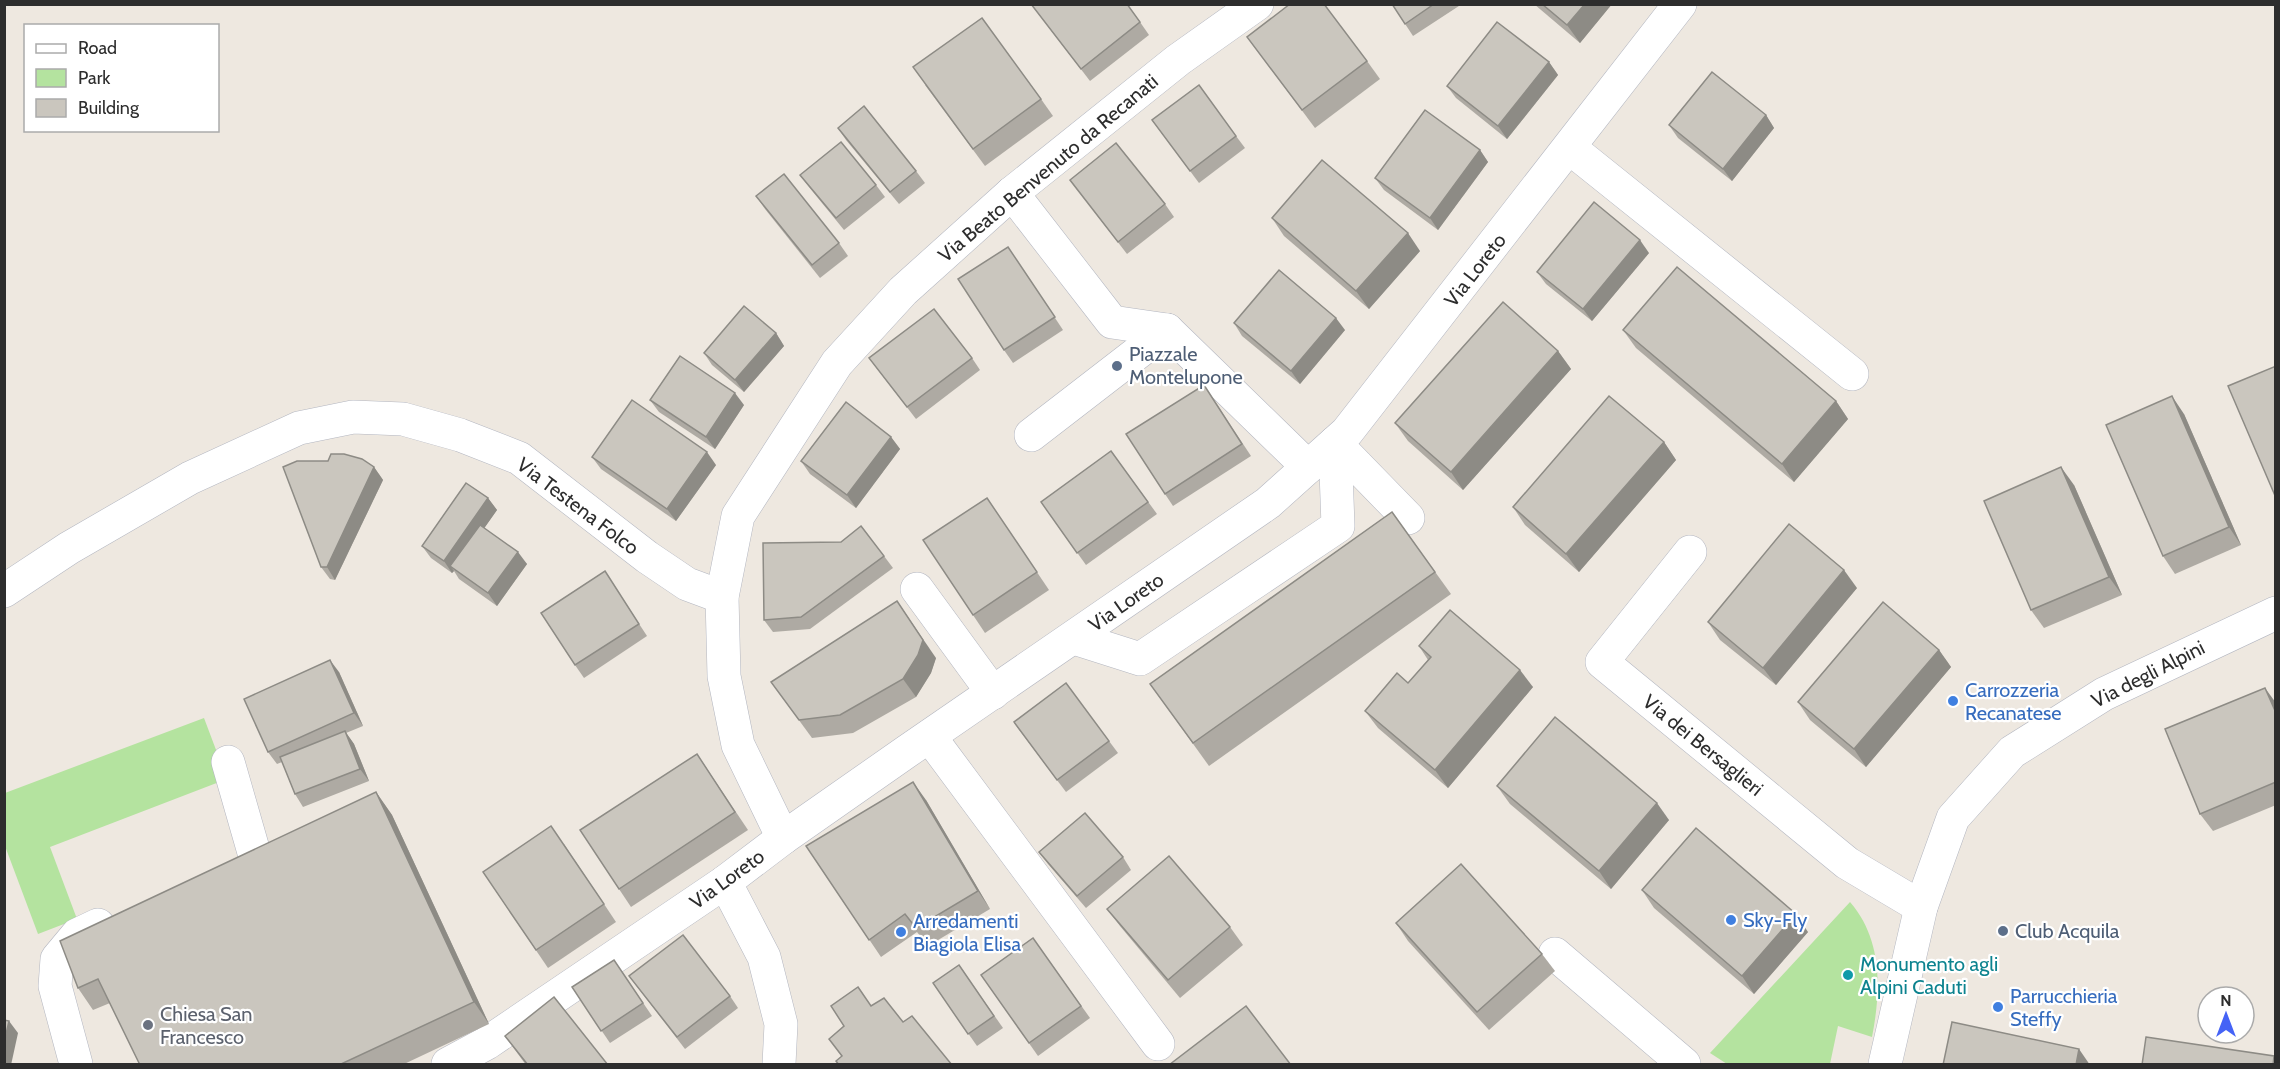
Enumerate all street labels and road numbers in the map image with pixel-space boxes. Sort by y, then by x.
street label: Via Beato Benvenuto da Recanati [933,69,1163,267]
street label: Via Loreto [1439,229,1511,311]
street label: Via Testena Folco [512,452,644,560]
street label: Via Loreto [1084,567,1168,637]
street label: Via degli Alpini [2087,635,2209,713]
street label: Via dei Bersaglieri [1638,689,1768,801]
street label: Via Loreto [685,844,769,914]

